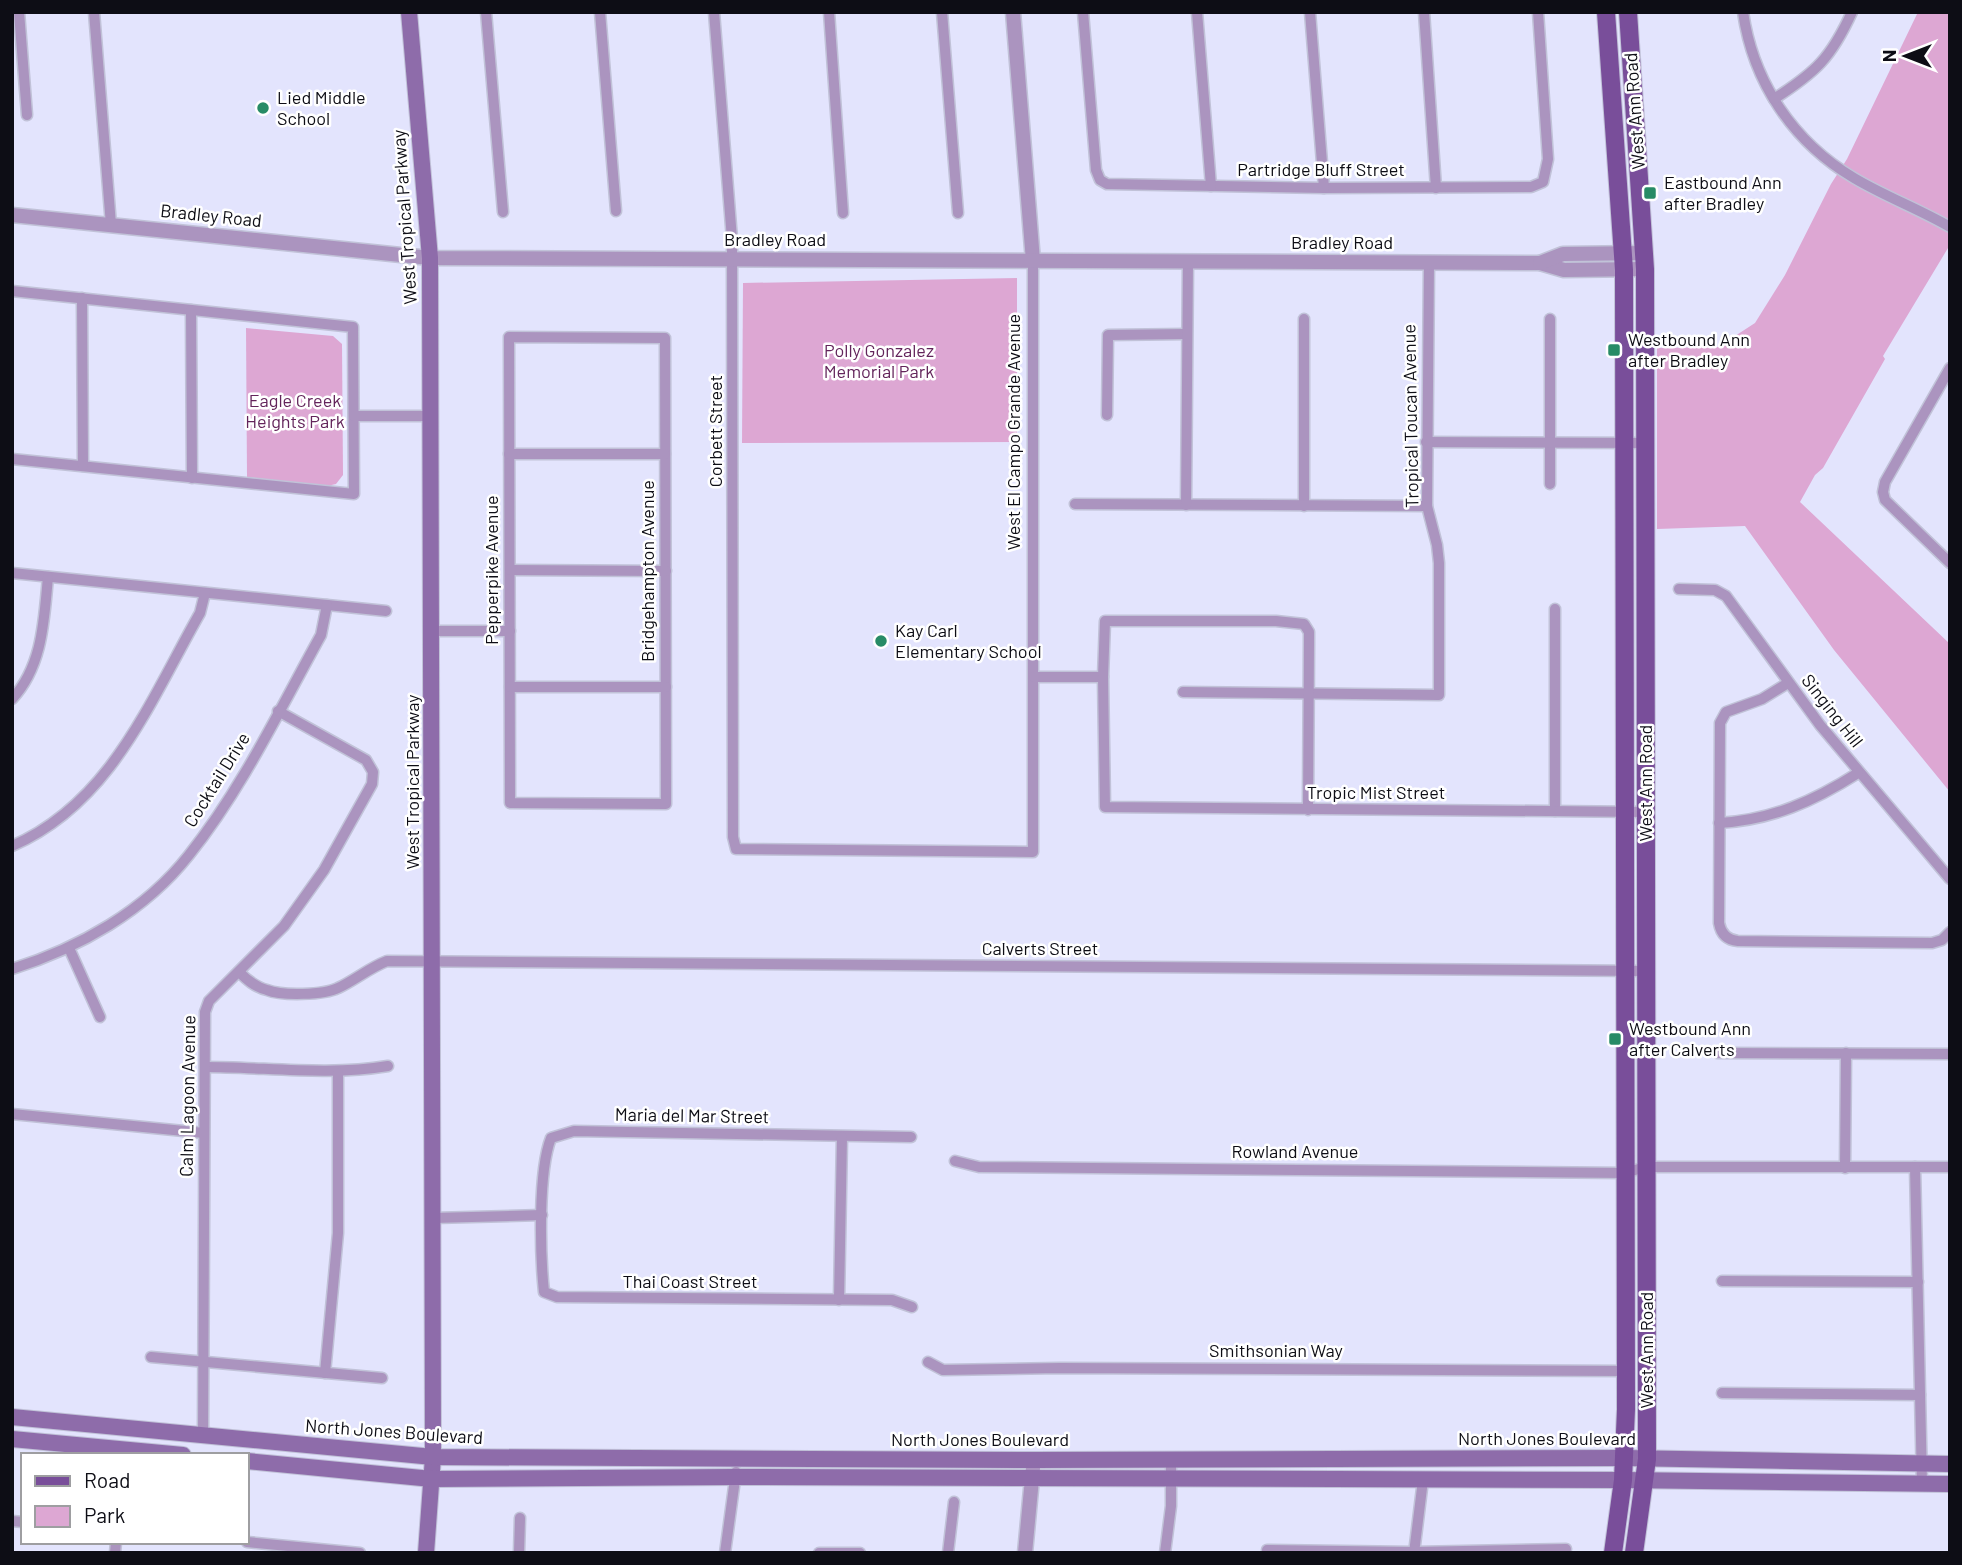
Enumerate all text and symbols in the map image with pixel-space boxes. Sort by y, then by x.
north arrow [1871,21,1941,91]
text: N [1877,50,1900,62]
street label: West Ann Road [1619,52,1649,170]
place label: Lied Middle School [277,86,366,129]
marker: Lied Middle School [255,100,271,116]
street label: West Tropical Parkway [387,129,421,305]
street label: Partridge Bluff Street [1237,158,1405,180]
place label: Eastbound Ann after Bradley [1664,171,1782,214]
marker: Eastbound Ann after Bradley [1642,185,1658,201]
street label: Bradley Road [159,199,263,231]
street label: Bradley Road [724,228,826,250]
street label: Bradley Road [1291,231,1393,253]
street label: West El Campo Grande Avenue [1002,314,1024,550]
street label: Tropical Toucan Avenue [1397,324,1423,508]
place label: Westbound Ann after Bradley [1628,328,1750,371]
park label: Polly Gonzalez Memorial Park [824,339,934,382]
marker: Westbound Ann after Bradley [1606,342,1622,358]
street label: Corbett Street [704,375,726,487]
park label: Eagle Creek Heights Park [245,389,345,432]
street label: Bridgehampton Avenue [636,480,658,662]
street label: Pepperpike Avenue [480,495,502,645]
place label: Kay Carl Elementary School [895,619,1042,662]
marker: Kay Carl Elementary School [873,633,889,649]
street label: Singing Hill [1797,669,1868,751]
street label: West Tropical Parkway [401,694,423,870]
street label: West Ann Road [1634,725,1656,841]
street label: Cocktail Drive [178,728,254,831]
street label: Tropic Mist Street [1307,781,1445,803]
street label: Calverts Street [982,937,1098,959]
street label: Calm Lagoon Avenue [175,1015,199,1177]
place label: Westbound Ann after Calverts [1629,1017,1751,1060]
marker: Westbound Ann after Calverts [1607,1031,1623,1047]
street label: Maria del Mar Street [615,1103,769,1127]
street label: Rowland Avenue [1232,1140,1358,1162]
street label: Thai Coast Street [622,1270,758,1292]
street label: West Ann Road [1635,1292,1657,1408]
street label: Smithsonian Way [1209,1339,1343,1361]
street label: North Jones Boulevard [304,1414,484,1448]
street label: North Jones Boulevard [1458,1427,1636,1449]
street label: North Jones Boulevard [891,1428,1069,1450]
legend [21,1453,248,1544]
text: Road [84,1467,130,1492]
text: Park [84,1502,125,1527]

